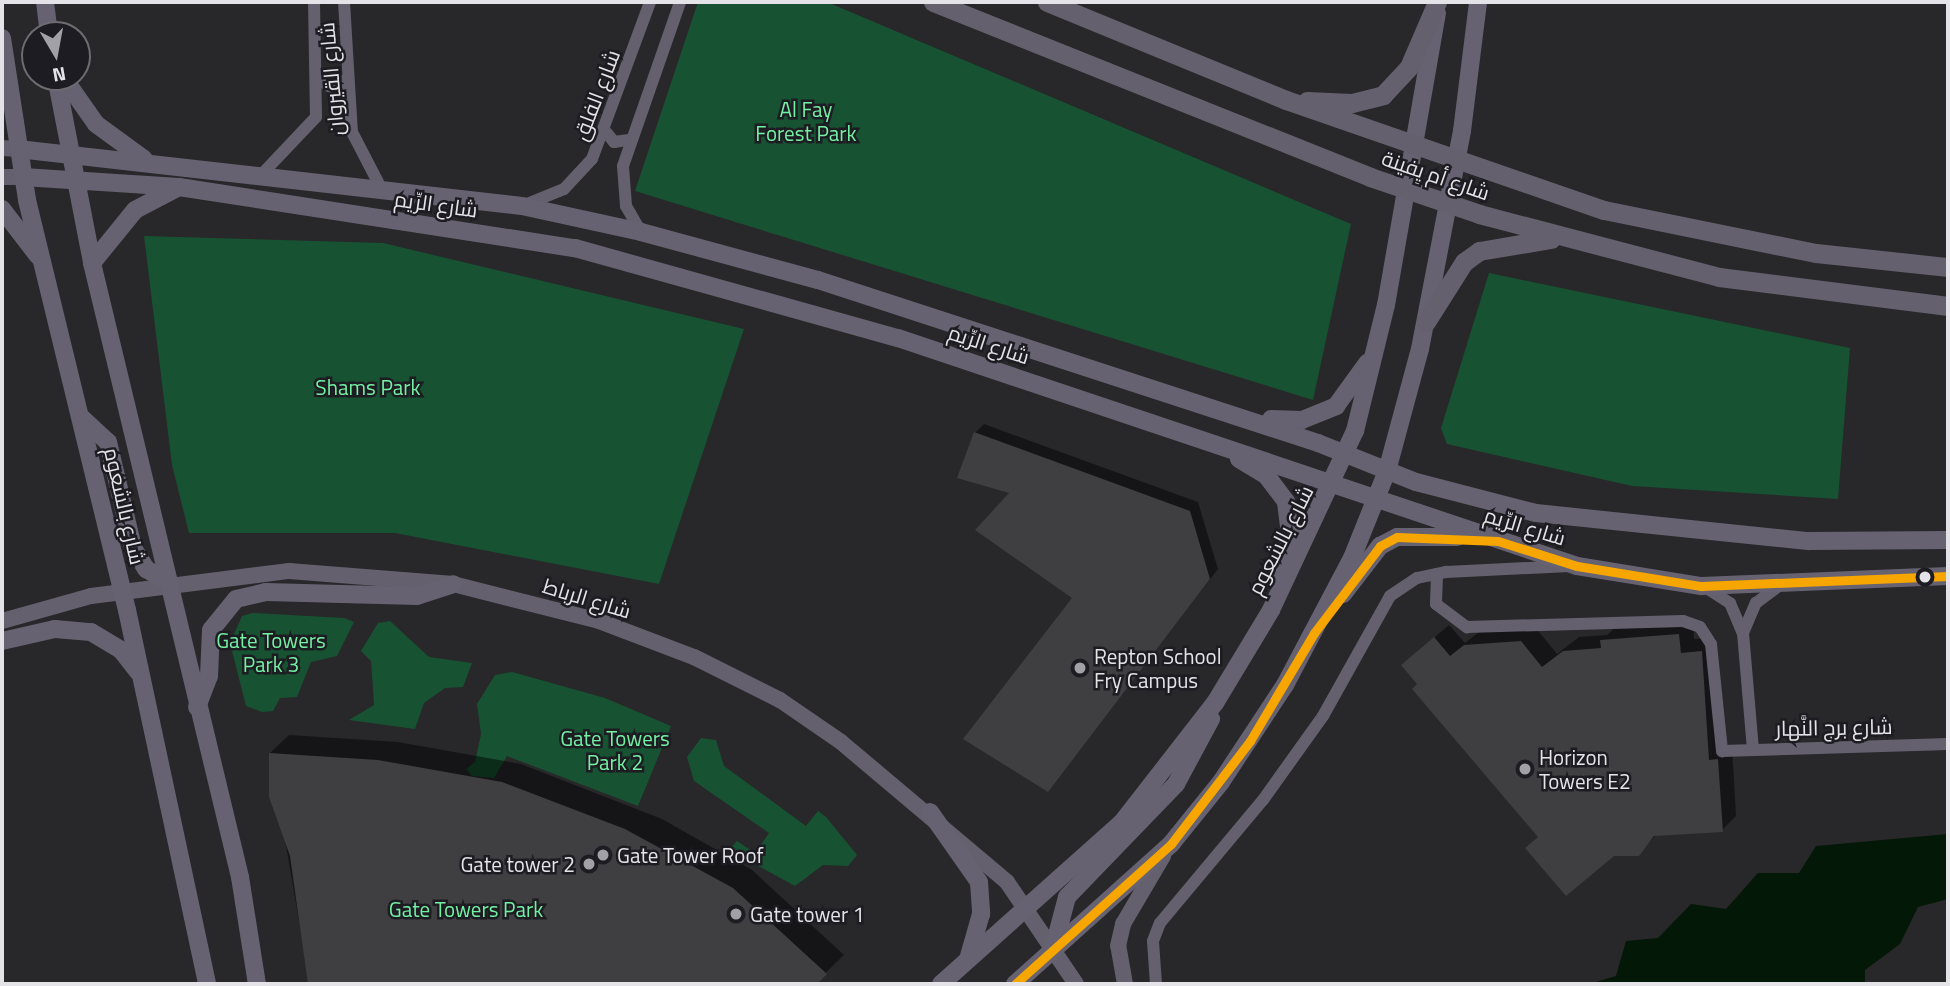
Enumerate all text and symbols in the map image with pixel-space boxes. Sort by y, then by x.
north arrow [21,21,91,91]
street label: شارع القيروان [313,21,349,137]
street label: شارع الفلق [567,46,625,144]
text: N [50,60,68,91]
park label: Al Fay Forest Park [755,96,857,146]
street label: شارع أم يِفينة [1379,145,1493,205]
street label: شارع الرِّيم [393,186,479,222]
street label: شارع الرِّيم [945,319,1033,369]
park label: Shams Park [315,374,421,400]
street label: شارع بالشعوم [99,445,151,567]
street label: شارع بالشعوم [1242,481,1318,599]
street label: شارع الرِّيم [1481,502,1569,550]
unlabelled marker [1918,570,1932,584]
street label: شارع الرباط [540,573,634,623]
park label: Gate Towers Park 3 [216,627,326,677]
place label: Repton School Fry Campus [1094,643,1222,693]
marker: Repton School Fry Campus [1072,660,1088,676]
street label: شارع برج النَّهار [1775,713,1893,741]
park label: Gate Towers Park 2 [560,725,670,775]
place label: Horizon Towers E2 [1539,744,1631,794]
marker: Horizon Towers E2 [1517,761,1533,777]
place label: Gate Tower Roof [617,842,763,868]
marker: Gate Tower Roof [595,847,611,863]
place label: Gate tower 2 [460,851,575,877]
marker: Gate tower 2 [581,856,597,872]
park label: Gate Towers Park [389,896,543,922]
place label: Gate tower 1 [750,901,865,927]
marker: Gate tower 1 [728,906,744,922]

